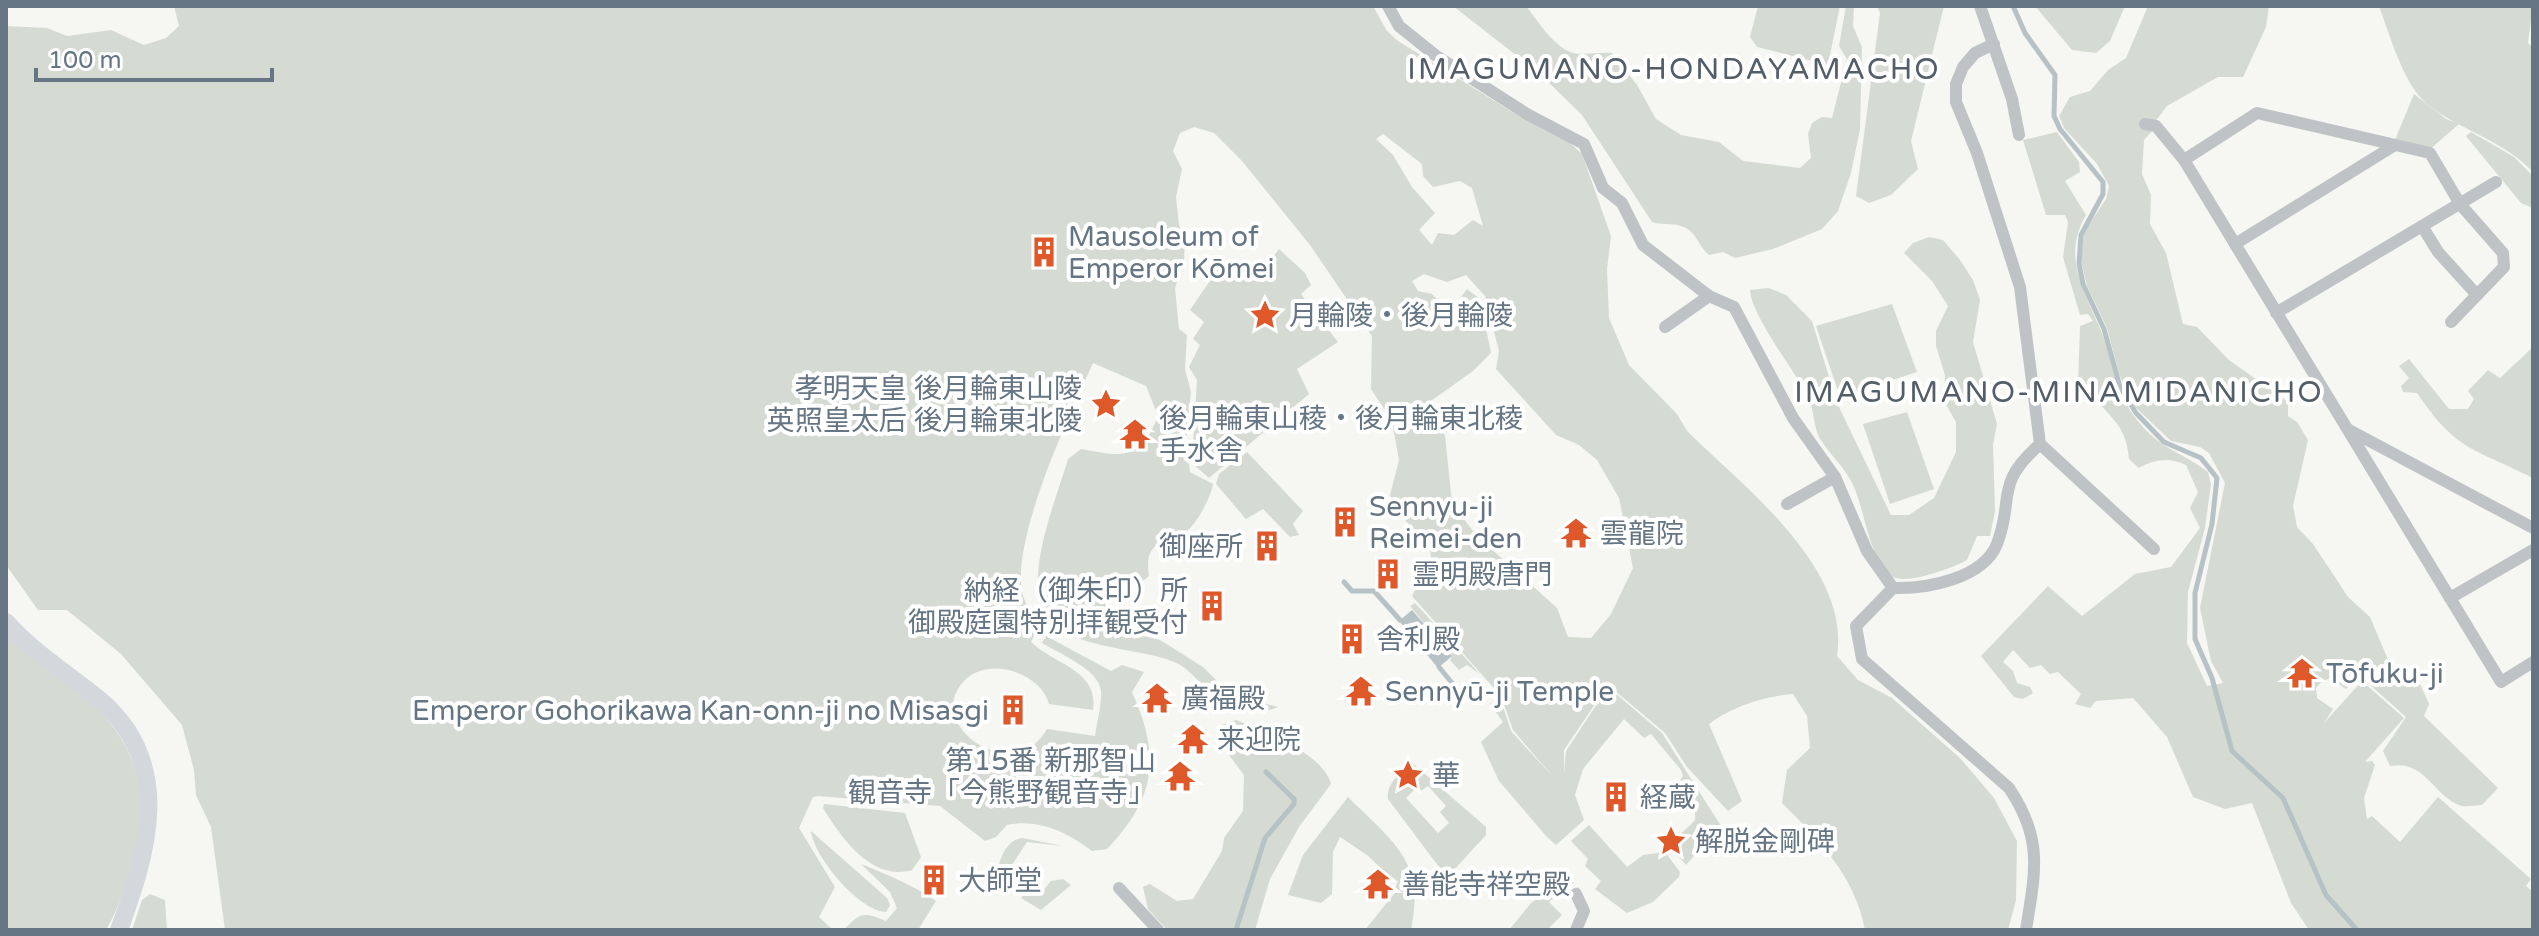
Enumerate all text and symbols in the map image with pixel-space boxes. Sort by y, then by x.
scale bar [36,32,272,82]
text: 100 m [48,46,122,75]
district label: IMAGUMANO-HONDAYAMACHO [1407,51,1941,88]
place label: Mausoleum of Emperor Kōmei [1068,220,1275,286]
building icon: Mausoleum of Emperor Kōmei [1027,235,1061,269]
place icon: 月輪陵・後月輪陵 [1248,298,1282,332]
place label: 月輪陵・後月輪陵 [1289,299,1513,333]
place label: 孝明天皇 後月輪東山陵 英照皇太后 後月輪東北陵 [767,372,1082,438]
district label: IMAGUMANO-MINAMIDANICHO [1794,374,2324,411]
place icon: 孝明天皇 後月輪東山陵 英照皇太后 後月輪東北陵 [1089,387,1123,421]
place label: 後月輪東山稜・後月輪東北稜 手水舎 [1159,402,1523,468]
temple icon: 後月輪東山稜・後月輪東北稜 手水舎 [1118,417,1152,451]
place label: Sennyu-ji Reimei-den [1369,490,1522,556]
building icon: Sennyu-ji Reimei-den [1328,505,1362,539]
temple icon: 雲龍院 [1559,516,1593,550]
place label: 雲龍院 [1600,517,1684,551]
building icon: 御座所 [1250,529,1284,563]
place label: 御座所 [1159,530,1243,564]
building icon: 霊明殿唐門 [1371,557,1405,591]
place label: 霊明殿唐門 [1412,558,1552,592]
place label: 納経（御朱印）所 御殿庭園特別拝観受付 [908,574,1188,640]
building icon: 納経（御朱印）所 御殿庭園特別拝観受付 [1195,589,1229,623]
building icon: 舎利殿 [1335,622,1369,656]
place label: 舎利殿 [1376,623,1460,657]
temple icon: Tōfuku-ji [2285,656,2319,690]
place label: Tōfuku-ji [2326,657,2444,691]
temple icon: Sennyū-ji Temple [1344,674,1378,708]
place label: Sennyū-ji Temple [1385,675,1614,709]
temple icon: 廣福殿 [1140,681,1174,715]
place label: 廣福殿 [1181,682,1265,716]
building icon: Emperor Gohorikawa Kan-onn-ji no Misasgi [996,693,1030,727]
place label: Emperor Gohorikawa Kan-onn-ji no Misasgi [412,694,989,728]
temple icon: 来迎院 [1176,722,1210,756]
place label: 来迎院 [1217,723,1301,757]
place label: 第15番 新那智山 観音寺「今熊野観音寺」 [848,744,1156,810]
place icon: 華 [1391,758,1425,792]
temple icon: 第15番 新那智山 観音寺「今熊野観音寺」 [1163,759,1197,793]
place label: 華 [1432,759,1460,793]
building icon: 経蔵 [1599,780,1633,814]
place label: 経蔵 [1640,781,1696,815]
place icon: 解脱金剛碑 [1654,824,1688,858]
place label: 解脱金剛碑 [1695,825,1835,859]
building icon: 大師堂 [917,863,951,897]
place label: 大師堂 [958,864,1042,898]
temple icon: 善能寺祥空殿 [1361,867,1395,901]
place label: 善能寺祥空殿 [1402,868,1570,902]

